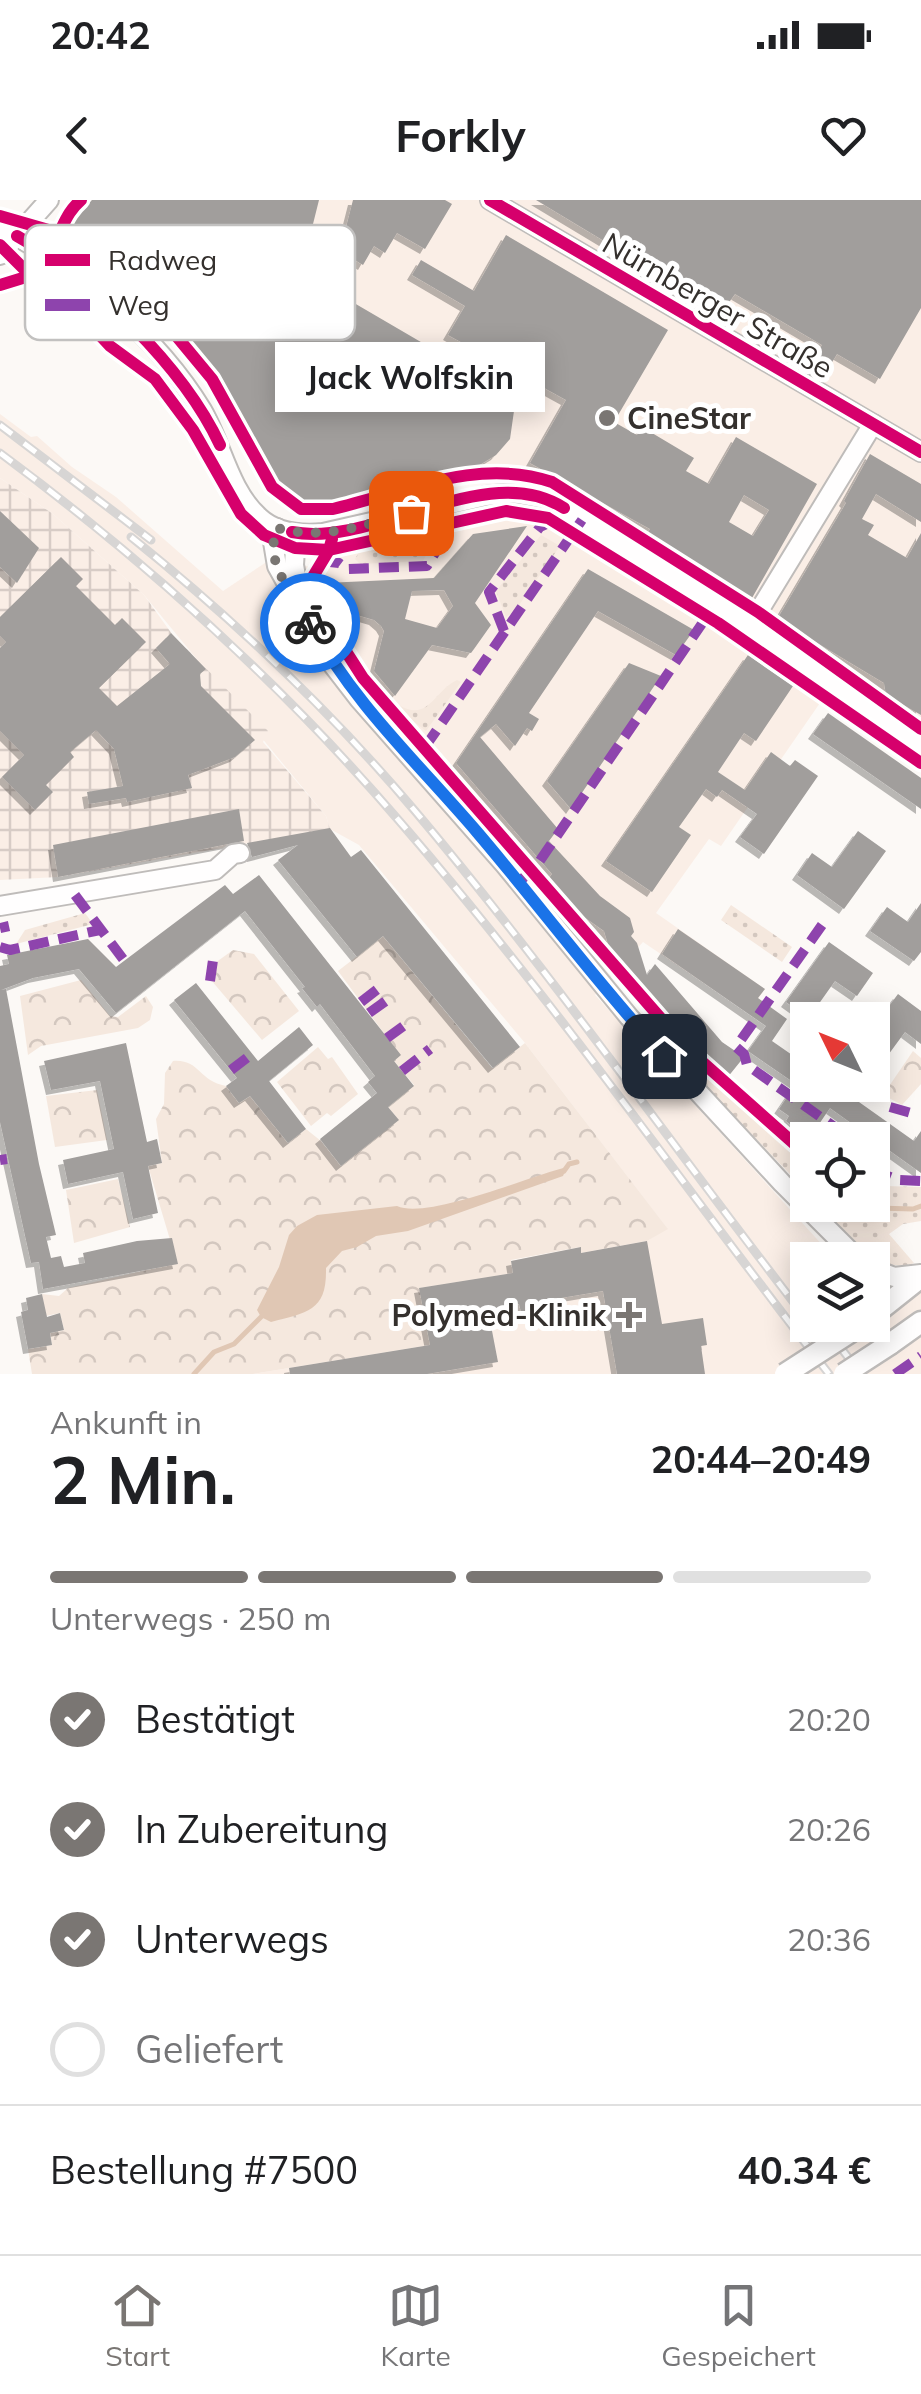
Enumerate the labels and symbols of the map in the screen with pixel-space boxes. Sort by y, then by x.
street label: Nürnberger Straße [596,224,840,386]
legend [25,225,355,340]
text: Radweg [108,242,217,277]
text: Weg [108,287,170,322]
callout: Jack Wolfskin [276,343,546,413]
place label: CineStar [627,399,751,437]
marker: CineStar [596,407,618,429]
pin [369,471,454,556]
courier [260,573,360,673]
north arrow [790,1002,890,1102]
pin [622,1014,707,1099]
place label: Polymed-Klinik [392,1296,607,1334]
marker: Polymed-Klinik [616,1302,642,1328]

